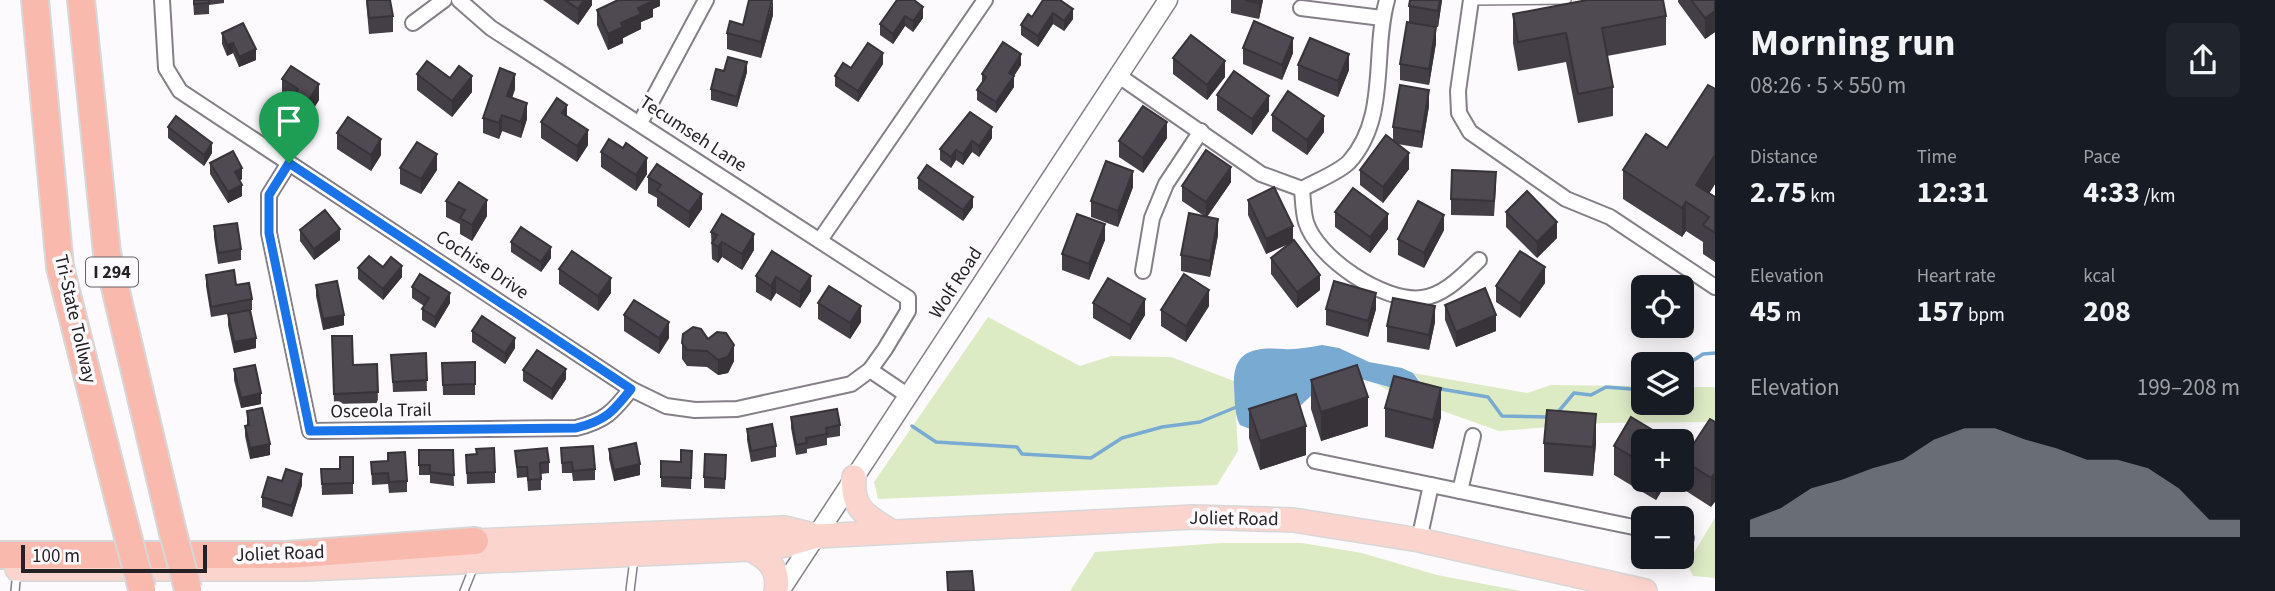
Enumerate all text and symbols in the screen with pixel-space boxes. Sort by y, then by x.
text: Morning run [1750,16,1955,70]
button: share [2166,23,2240,97]
text: 08:26 · 5 × 550 m [1750,69,1906,102]
street label: Tecumseh Lane [634,89,752,179]
pin [259,91,319,163]
icon: arrive [270,102,308,140]
text: Distance [1750,144,1818,171]
text: Time [1917,144,1957,171]
text: Pace [2083,144,2121,171]
text: 2.75 [1750,171,1807,214]
text: 12:31 [1917,171,1989,214]
text: 4:33 [2083,171,2140,214]
text: km [1807,183,1836,210]
text: /km [2140,183,2175,210]
street label: Cochise Drive [430,224,534,306]
street label: Wolf Road [923,242,989,324]
street label: Tri-State Tollway [47,252,103,386]
road number: I 294 [86,258,138,286]
text: Elevation [1750,263,1824,290]
text: Heart rate [1917,263,1996,290]
text: kcal [2083,263,2115,290]
map controls [1631,275,1694,569]
button: locate [1631,275,1694,338]
text: 45 [1750,290,1782,333]
text: 157 [1917,290,1964,333]
text: 208 [2083,290,2131,333]
text: m [1782,302,1801,329]
text: bpm [1964,302,2005,329]
button: layers [1631,352,1694,415]
text: Elevation [1750,371,1840,404]
text: 199–208 m [2137,371,2240,404]
street label: Osceola Trail [330,397,432,425]
button: + [1631,429,1694,492]
street label: Joliet Road [1189,505,1279,533]
button: − [1631,506,1694,569]
street label: Joliet Road [235,539,325,569]
scale bar [21,542,206,574]
text: 100 m [32,543,80,570]

